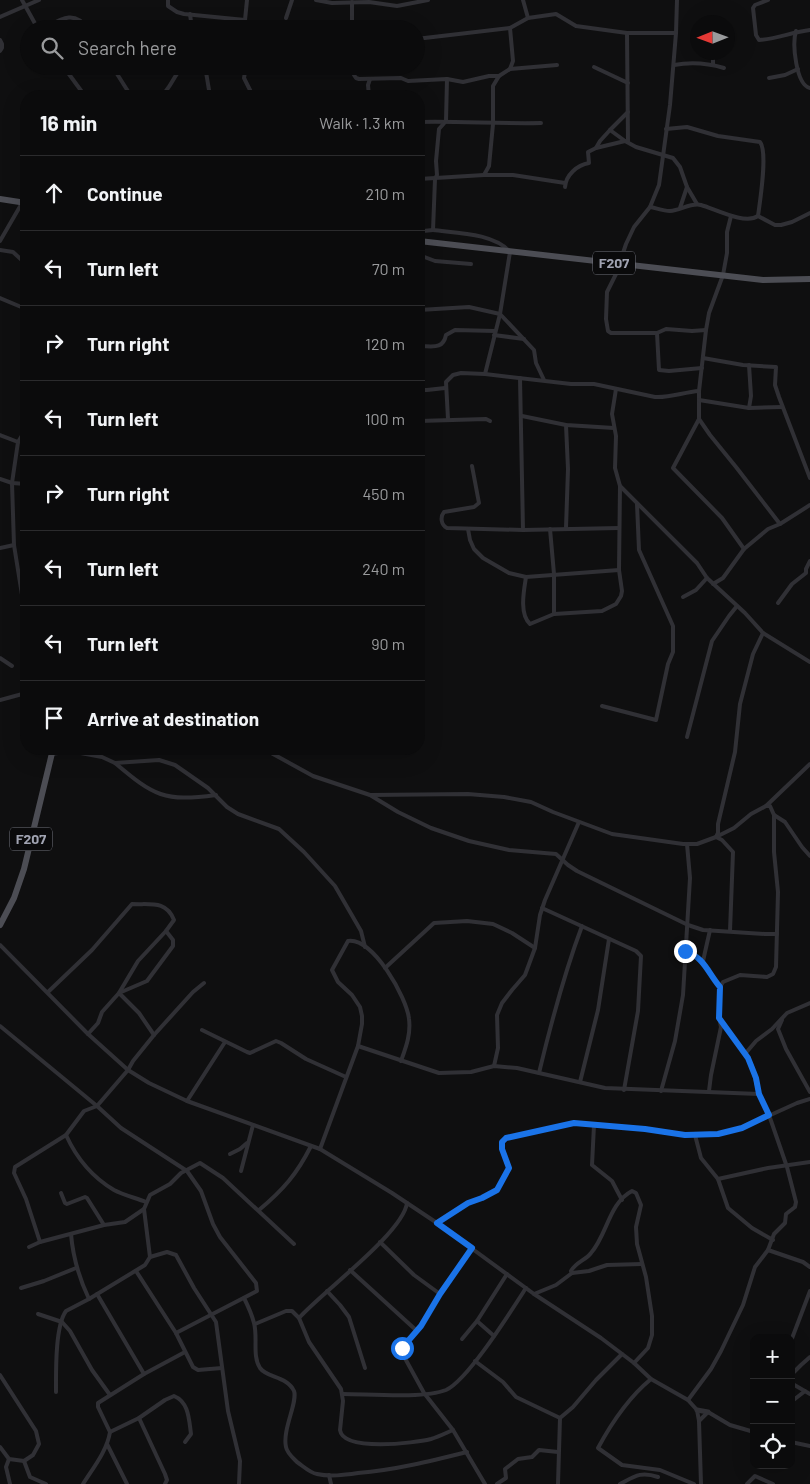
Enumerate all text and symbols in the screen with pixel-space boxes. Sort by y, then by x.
north arrow [690,15,735,60]
search box [20,20,425,75]
icon: search [38,34,66,62]
text: Search here [78,36,177,59]
text: 16 min [40,110,97,135]
text: Walk · 1.3 km [319,113,405,132]
icon: ahead [40,179,68,207]
text: Continue [87,182,163,205]
text: 210 m [366,184,405,203]
road number: F207 [593,252,635,274]
icon: left [40,254,68,282]
text: Turn left [87,257,158,280]
text: 70 m [372,259,405,278]
icon: right [40,329,68,357]
text: Turn right [87,332,169,355]
text: 120 m [365,334,405,353]
icon: left [40,404,68,432]
text: Turn left [87,407,158,430]
text: 100 m [365,409,405,428]
icon: right [40,479,68,507]
text: Turn right [87,482,169,505]
text: 450 m [362,484,405,503]
icon: left [40,554,68,582]
text: Turn left [87,557,158,580]
text: 240 m [362,559,405,578]
icon: left [40,629,68,657]
text: Turn left [87,632,158,655]
text: 90 m [371,634,405,653]
icon: arrive [40,704,68,732]
text: Arrive at destination [87,707,259,730]
road number: F207 [10,828,52,851]
route end [674,940,697,963]
map controls [750,1334,795,1469]
button: + [750,1334,795,1379]
route start [391,1337,414,1360]
button: − [750,1379,795,1424]
button: locate [750,1424,795,1469]

